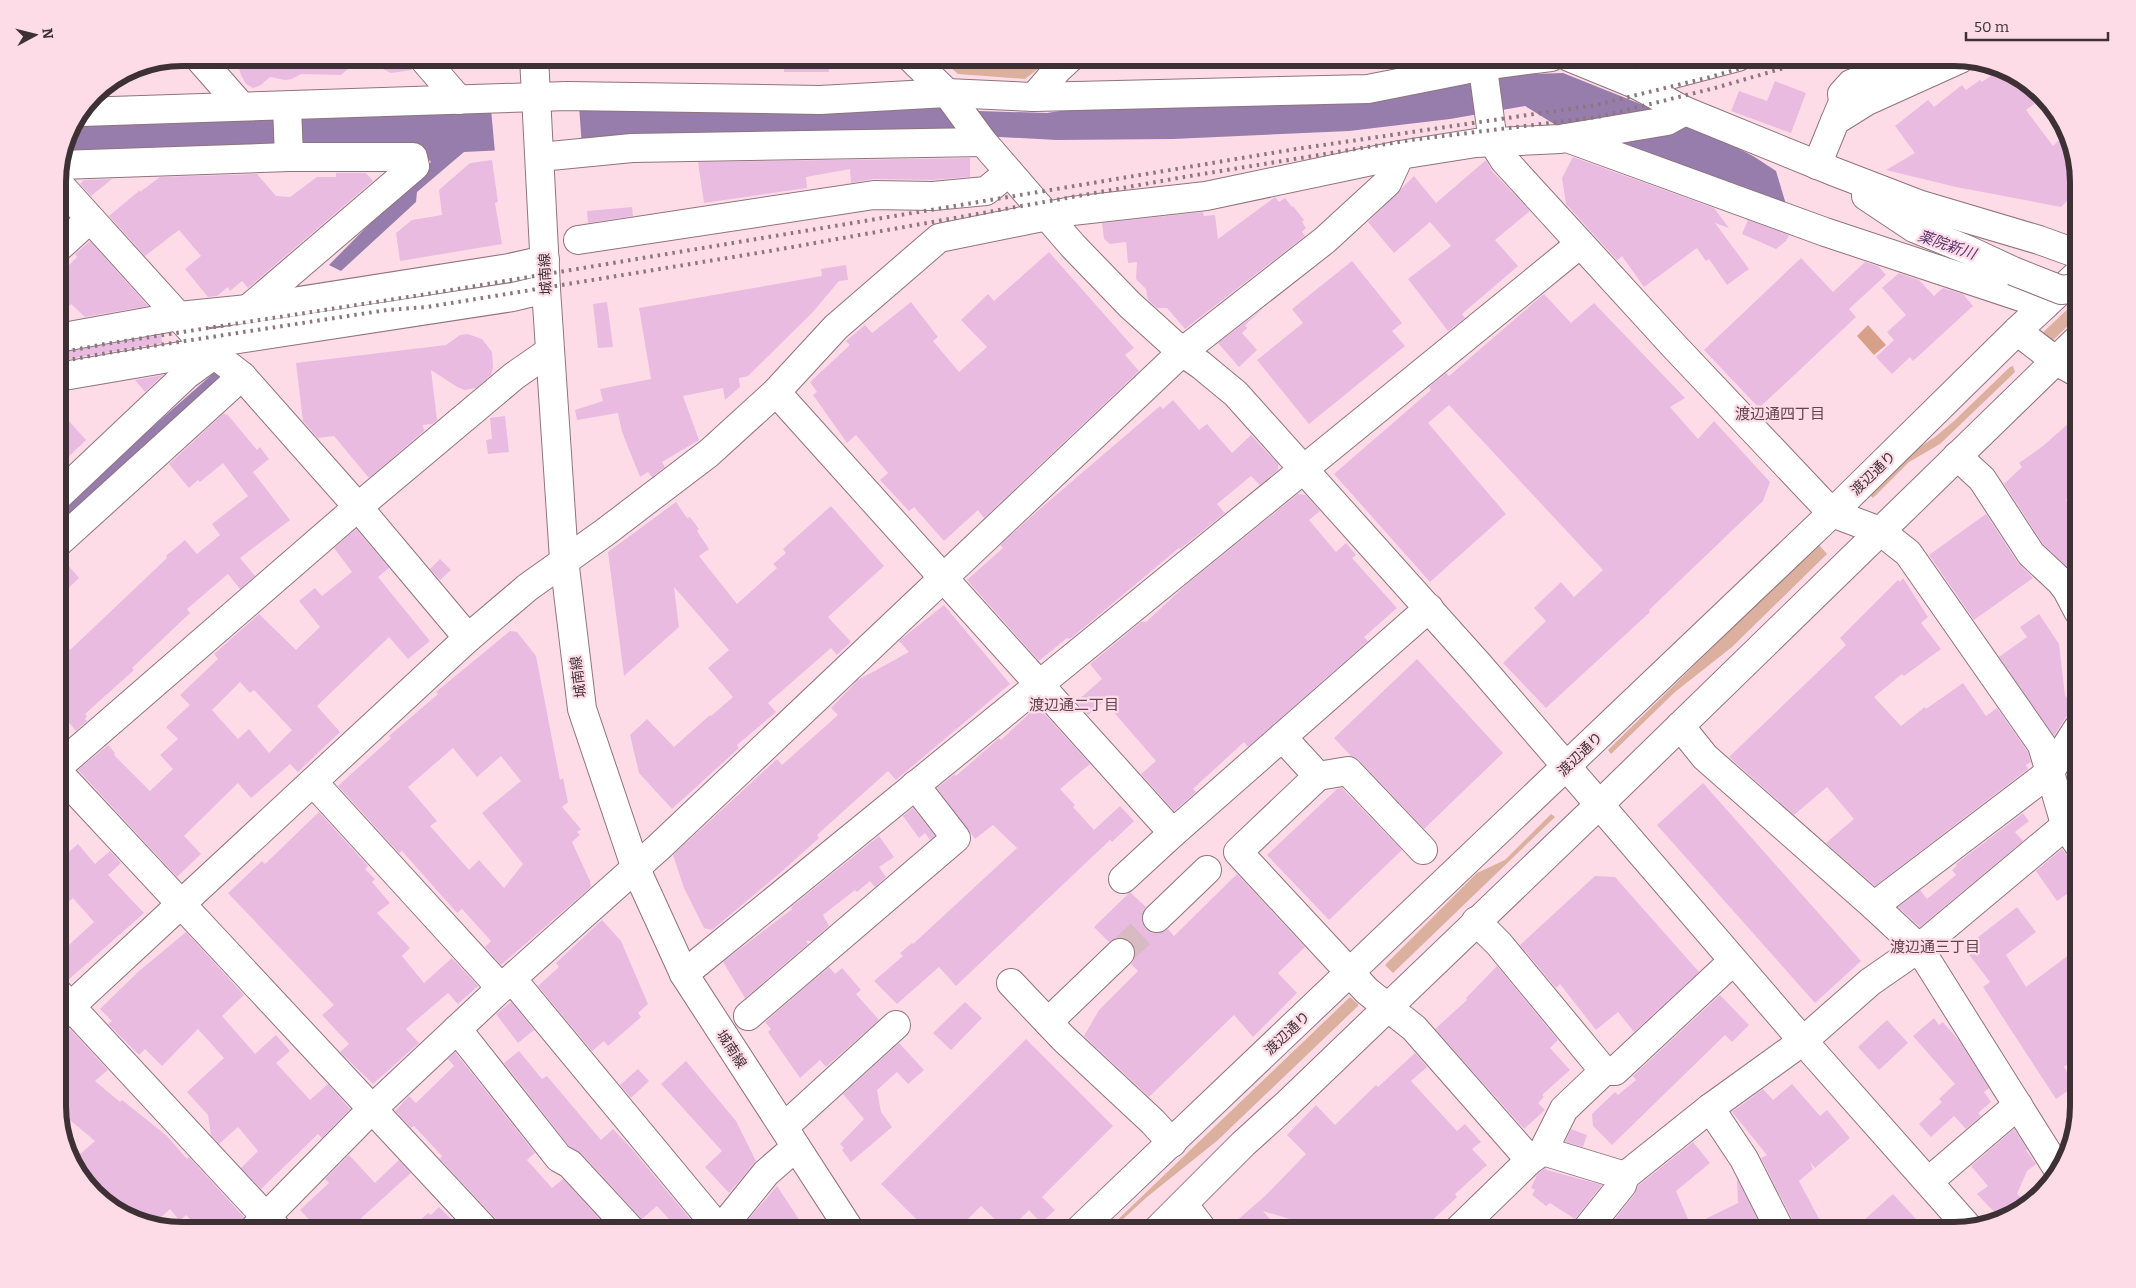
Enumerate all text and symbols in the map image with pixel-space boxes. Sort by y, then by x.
north arrow [10,10,60,60]
scale bar [1966,10,2108,42]
text: 50 m [1974,18,2010,36]
text: N [38,27,57,40]
water label: 薬院新川 [1916,227,1980,264]
street label: 城南線 [536,253,555,295]
district label: 渡辺通四丁目 [1735,405,1825,423]
street label: 渡辺通り [1847,448,1899,499]
street label: 城南線 [568,655,589,699]
district label: 渡辺通二丁目 [1029,696,1119,714]
street label: 渡辺通り [1554,729,1606,780]
district label: 渡辺通三丁目 [1890,938,1980,956]
street label: 渡辺通り [1261,1008,1314,1059]
street label: 城南線 [713,1027,750,1072]

